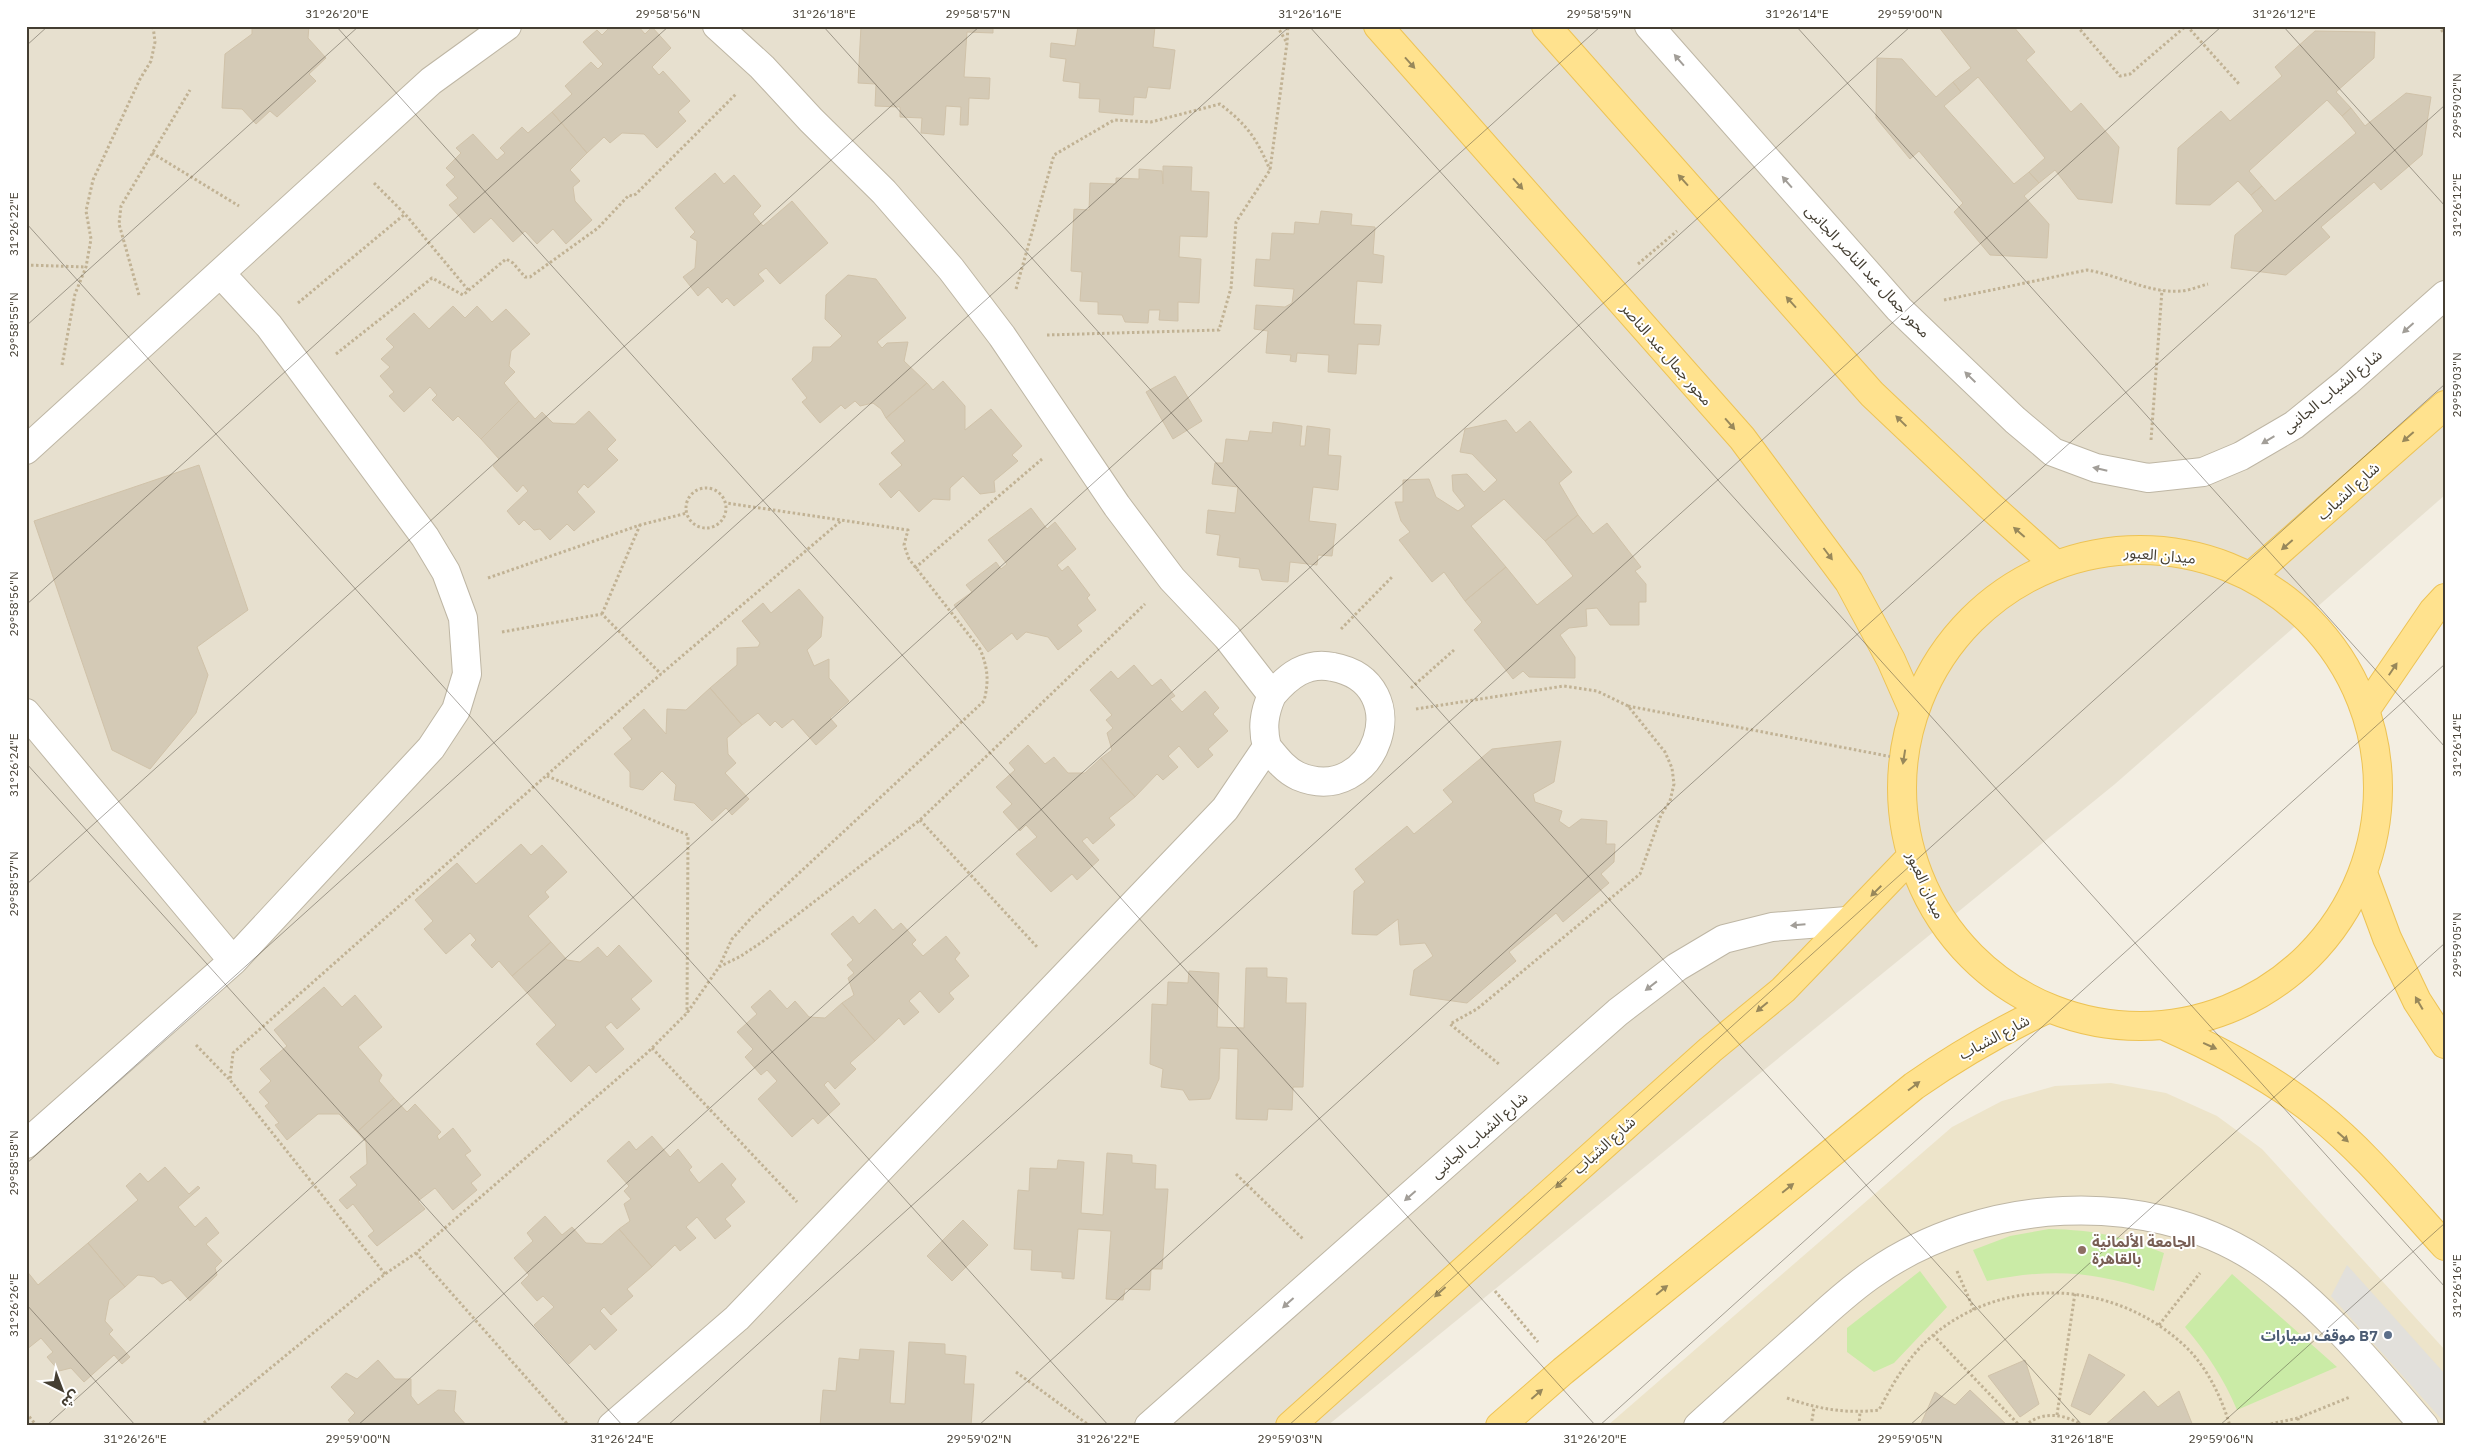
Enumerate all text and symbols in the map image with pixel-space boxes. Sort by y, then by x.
text: 31°26'20"E [305,6,369,21]
text: 29°58'56"N [635,6,701,21]
text: 31°26'18"E [792,6,856,21]
text: 29°58'57"N [945,6,1011,21]
text: 31°26'16"E [1278,6,1342,21]
text: 29°58'59"N [1566,6,1632,21]
text: 31°26'14"E [1765,6,1829,21]
text: 29°59'00"N [1877,6,1943,21]
text: 31°26'12"E [2252,6,2316,21]
one-way arrow [1674,54,1685,66]
one-way arrow [1404,56,1416,68]
text: 29°59'02"N [2449,73,2464,139]
text: 31°26'12"E [2449,173,2464,237]
one-way arrow [1677,175,1689,187]
one-way arrow [1781,176,1793,188]
one-way arrow [1512,178,1524,190]
text: 31°26'22"E [6,192,21,256]
street label: محور جمال عبد الناصر الجانبى [1801,200,1935,342]
text: 29°58'55"N [6,292,21,358]
one-way arrow [1785,296,1797,308]
street label: محور جمال عبد الناصر [1617,298,1717,409]
one-way arrow [2403,322,2415,334]
street label: شارع الشباب الجانبى [2278,345,2388,439]
text: 29°59'03"N [2449,352,2464,418]
one-way arrow [1964,371,1976,383]
one-way arrow [1895,415,1907,427]
one-way arrow [1724,418,1735,430]
one-way arrow [2402,431,2414,442]
one-way arrow [2262,436,2275,445]
street label: شارع الشباب [2313,458,2385,526]
one-way arrow [2093,465,2108,473]
one-way arrow [2013,527,2026,538]
one-way arrow [2281,539,2293,551]
street label: ميدان العبور [2122,542,2197,568]
one-way arrow [1823,547,1833,561]
text: 29°58'56"N [6,571,21,637]
one-way arrow [2388,662,2398,676]
text: 31°26'14"E [2449,713,2464,777]
text: 31°26'24"E [6,733,21,797]
one-way arrow [1899,749,1907,765]
street label: ميدان العبور [1902,847,1949,922]
text: 29°58'57"N [6,851,21,917]
one-way arrow [1870,885,1882,897]
text: 29°59'05"N [2449,912,2464,978]
one-way arrow [1790,921,1806,929]
one-way arrow [1645,981,1658,992]
one-way arrow [2414,996,2423,1009]
one-way arrow [1756,1001,1769,1012]
street label: شارع الشباب [1955,1010,2034,1066]
one-way arrow [2203,1042,2217,1050]
one-way arrow [1908,1081,1921,1091]
street label: شارع الشباب الجانبى [1427,1087,1534,1185]
street label: شارع الشباب [1569,1112,1641,1180]
text: 29°58'58"N [6,1130,21,1196]
one-way arrow [2337,1132,2350,1143]
one-way arrow [1555,1178,1568,1189]
one-way arrow [1781,1183,1794,1194]
one-way arrow [1403,1190,1416,1201]
place label: الجامعة الألمانية بالقاهرة [2092,1232,2195,1268]
marker: الجامعة الألمانية بالقاهرة [2076,1244,2088,1256]
text: 31°26'16"E [2449,1254,2464,1318]
text: 31°26'26"E [6,1273,21,1337]
one-way arrow [1655,1285,1668,1296]
one-way arrow [1435,1286,1447,1298]
one-way arrow [1282,1297,1294,1309]
place label: موقف سيارات B7 [2261,1326,2378,1345]
marker: موقف سيارات B7 [2382,1329,2394,1341]
north arrow [38,1364,88,1414]
text: ش [58,1387,84,1413]
one-way arrow [1530,1388,1542,1400]
text: 31°26'26"E [103,1431,167,1446]
text: 29°59'00"N [325,1431,391,1446]
text: 31°26'24"E [590,1431,654,1446]
text: 29°59'02"N [946,1431,1012,1446]
text: 31°26'22"E [1076,1431,1140,1446]
text: 29°59'03"N [1257,1431,1323,1446]
text: 31°26'20"E [1563,1431,1627,1446]
text: 29°59'05"N [1877,1431,1943,1446]
text: 31°26'18"E [2050,1431,2114,1446]
text: 29°59'06"N [2188,1431,2254,1446]

